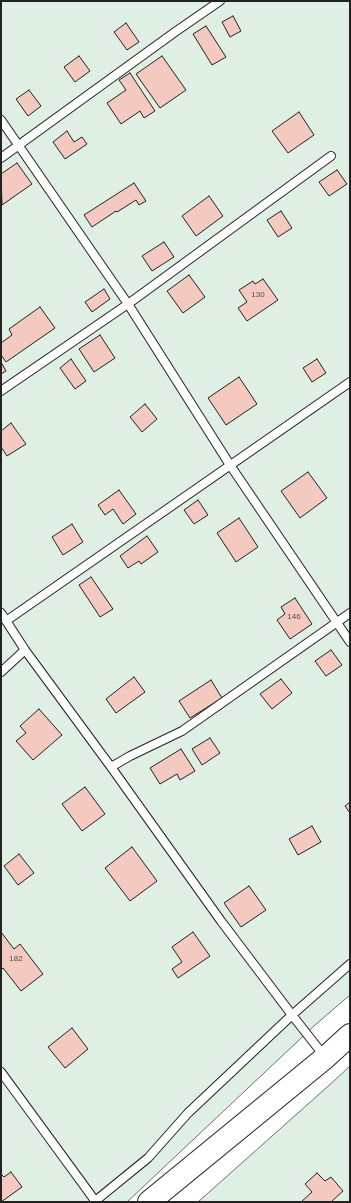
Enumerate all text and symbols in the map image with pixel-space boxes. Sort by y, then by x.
house number: 130 [251,290,265,300]
house number: 146 [287,612,301,622]
house number: 182 [9,954,23,964]

